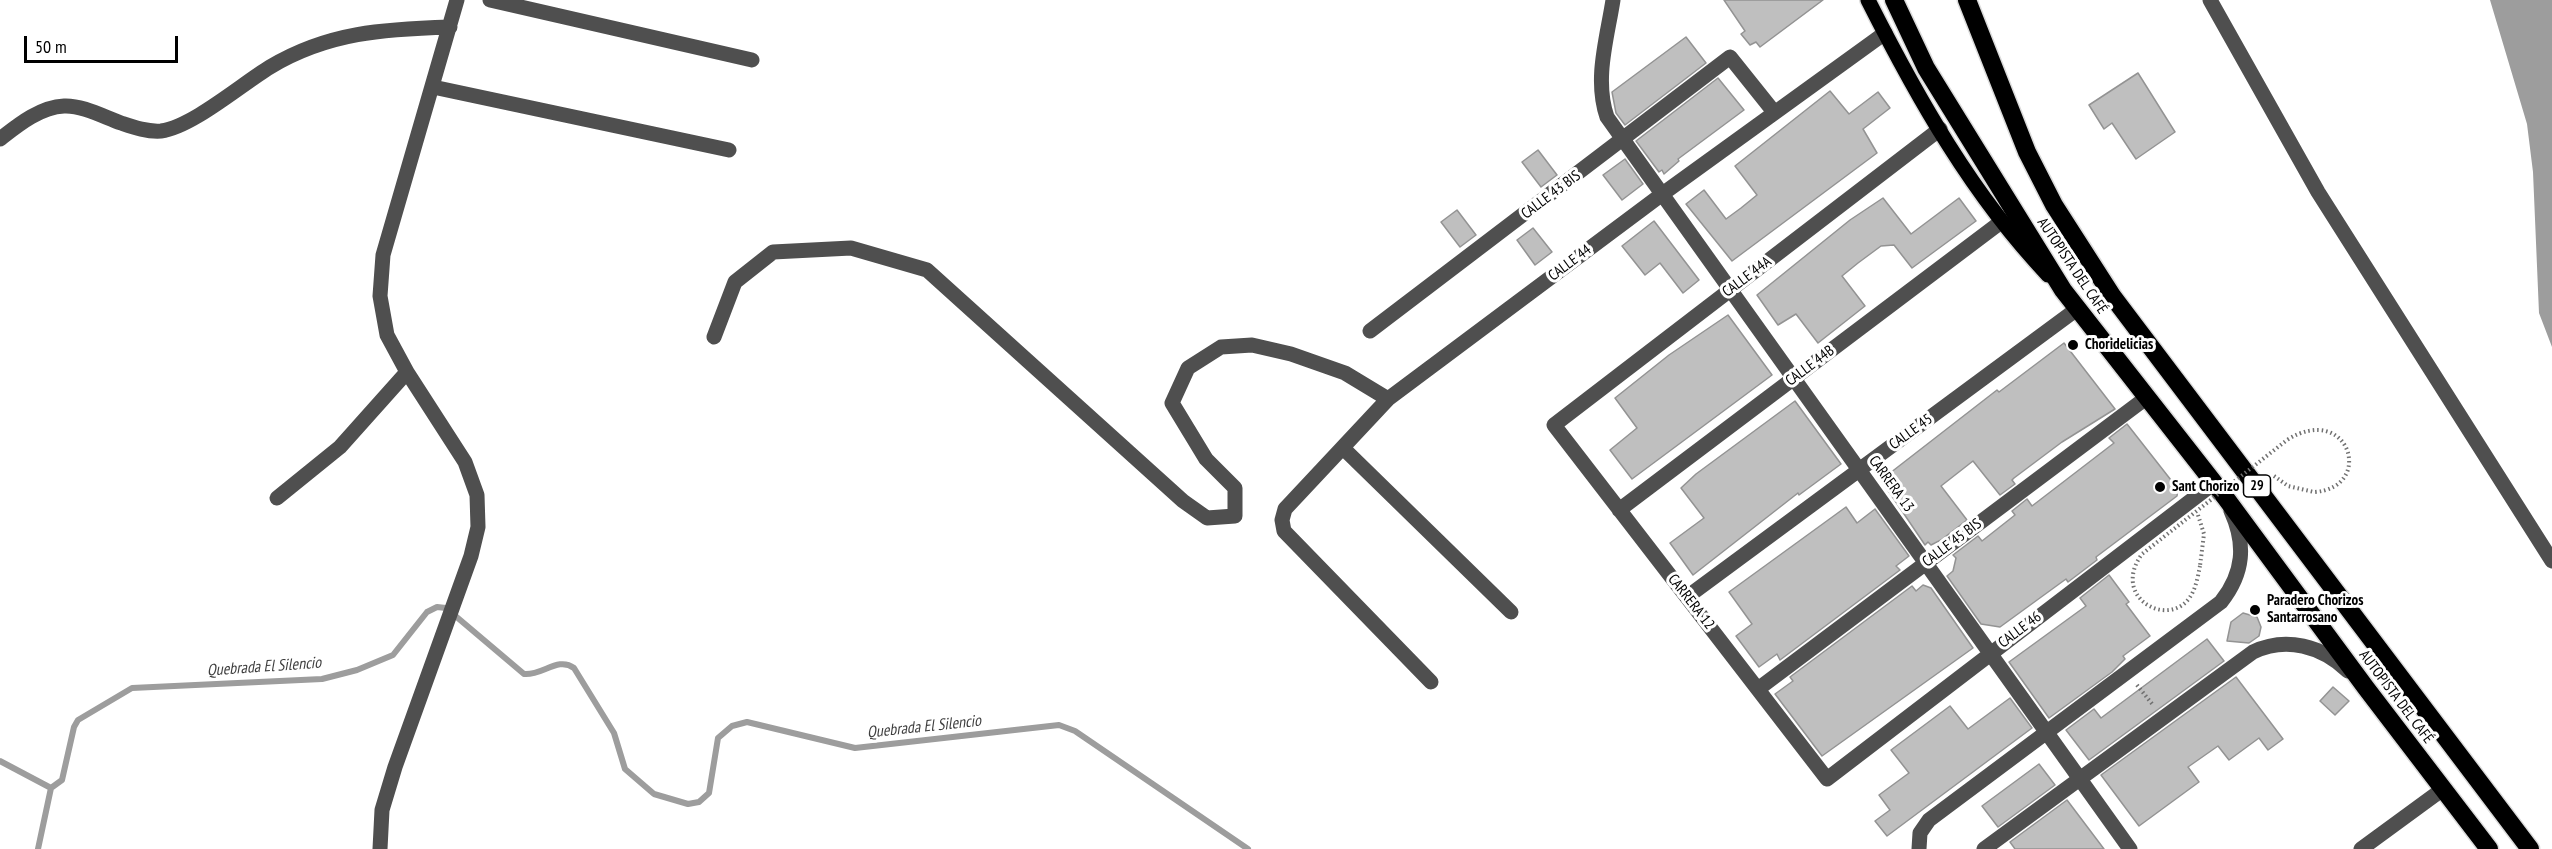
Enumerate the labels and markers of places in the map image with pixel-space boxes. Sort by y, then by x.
place label: Choridelicias [2085,336,2153,354]
marker: Choridelicias [2066,338,2080,352]
place label: Sant Chorizo [2172,478,2239,496]
marker: Sant Chorizo [2153,480,2167,494]
place label: Paradero Chorizos Santarrosano [2267,592,2363,627]
marker: Paradero Chorizos Santarrosano [2248,603,2262,617]

